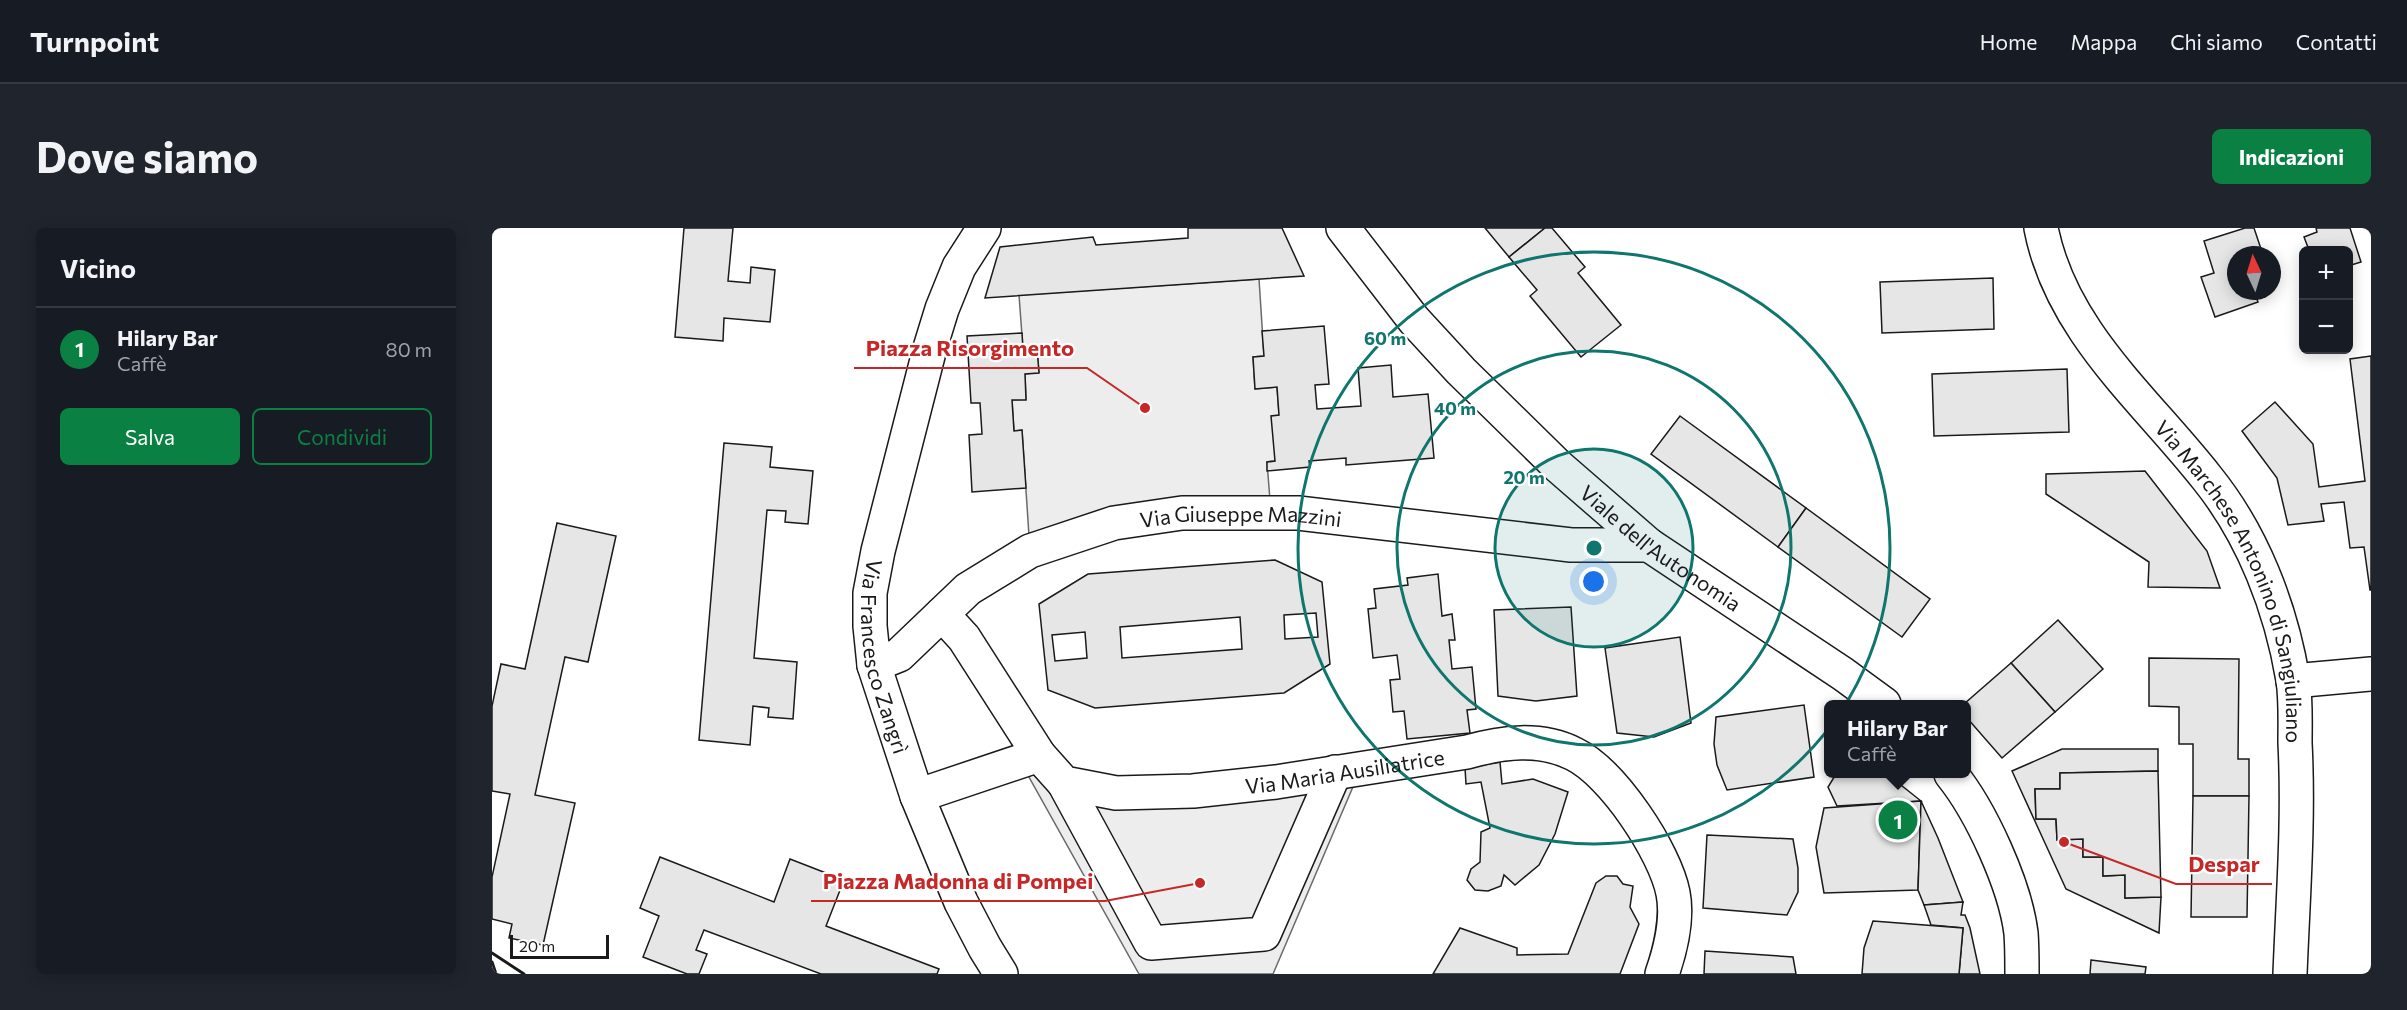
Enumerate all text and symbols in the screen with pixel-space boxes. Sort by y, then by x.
text: Turnpoint [30,24,159,58]
text: Home [1980,29,2037,54]
text: Mappa [2070,29,2137,54]
text: Chi siamo [2170,29,2263,54]
text: Contatti [2296,29,2377,54]
button: Indicazioni [2212,129,2371,184]
text: Dove siamo [36,130,258,182]
north arrow [2227,246,2281,300]
map controls [2299,246,2353,354]
button: + [2299,246,2353,300]
text: Vicino [60,252,136,283]
button: − [2299,300,2353,354]
text: Hilary Bar [117,324,218,351]
text: 60 m [1364,327,1406,349]
callout: Piazza Risorgimento [854,328,1087,368]
text: Piazza Risorgimento [866,334,1074,361]
text: 1 [75,337,84,361]
text: 80 m [386,337,432,361]
text: Caffè [117,351,167,375]
text: 40 m [1434,397,1476,419]
button: Salva [60,408,240,465]
button: Condividi [252,408,432,465]
street label: Via Marchese Antonino di Sangiuliano [2151,415,2308,743]
text: 20 m [1503,466,1545,488]
street label: Viale dell'Autonomia [1576,479,1746,615]
street label: Via Giuseppe Mazzini [1138,500,1343,532]
centre of rings [1584,538,1604,558]
street label: Via Francesco Zangrì [857,557,915,756]
your location [1579,567,1608,596]
popup [1824,700,1971,778]
text: Hilary Bar [1847,714,1948,741]
text: Caffè [1847,741,1897,765]
street label: Via Maria Ausiliatrice [1244,743,1446,798]
pin: 1 [1878,798,1918,842]
callout: Despar [2176,844,2272,884]
text: Despar [2188,850,2260,877]
callout: Piazza Madonna di Pompei [811,861,1105,901]
text: Piazza Madonna di Pompei [823,867,1093,894]
scale bar [510,932,609,960]
text: 20 m [519,936,555,955]

